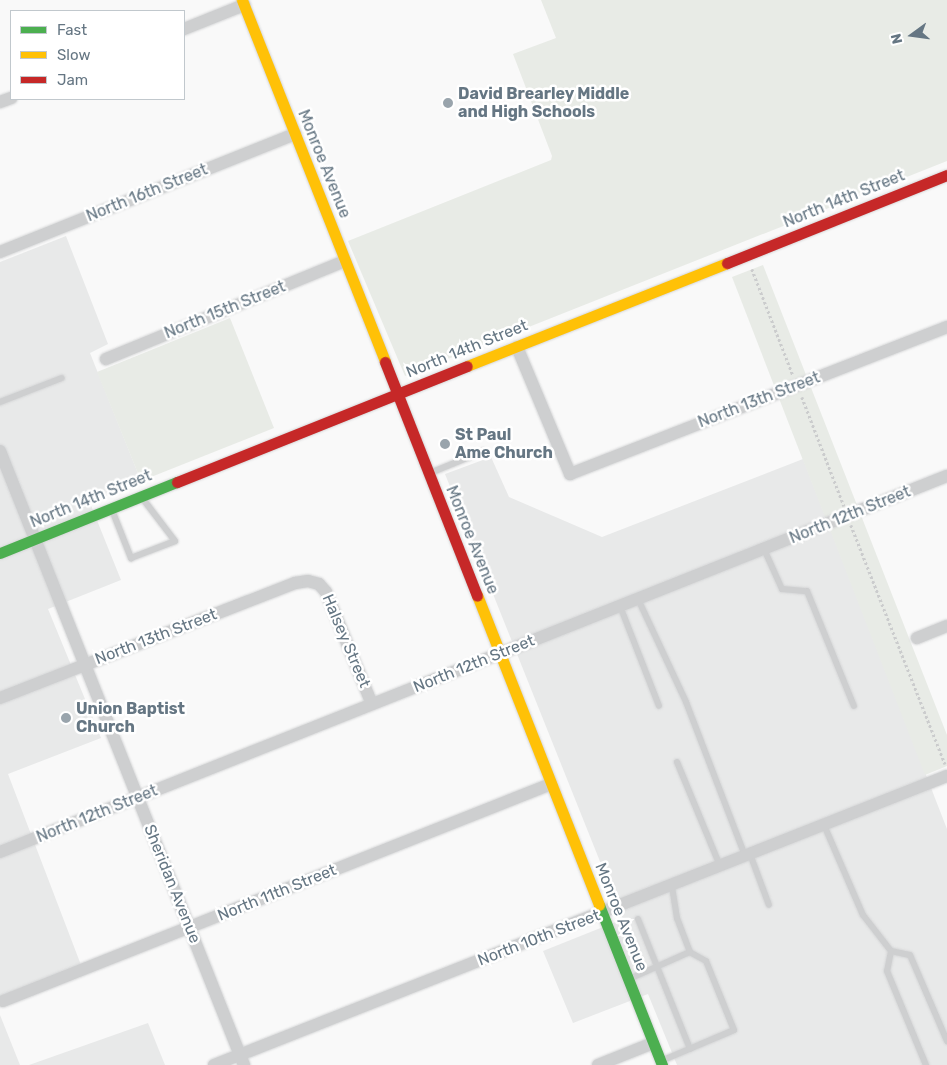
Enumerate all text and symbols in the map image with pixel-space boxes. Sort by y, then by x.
legend [10,10,185,100]
north arrow [887,10,937,60]
text: Fast [57,21,87,39]
text: N [887,32,906,46]
text: Slow [57,46,90,64]
text: Jam [57,71,88,89]
place label: David Brearley Middle and High Schools [458,84,630,122]
marker: David Brearley Middle and High Schools [442,97,454,109]
street label: Monroe Avenue [293,107,355,221]
street label: North 16th Street [84,160,210,226]
street label: North 14th Street [780,166,908,232]
street label: North 15th Street [162,277,288,343]
street label: North 14th Street [403,316,531,382]
street label: North 13th Street [695,368,823,432]
place label: St Paul Ame Church [455,425,553,463]
marker: St Paul Ame Church [439,438,451,450]
street label: North 14th Street [27,466,155,532]
street label: North 12th Street [787,482,913,548]
street label: Monroe Avenue [441,483,503,597]
street label: Halsey Street [318,591,374,691]
street label: North 13th Street [92,605,220,669]
street label: North 12th Street [411,631,537,697]
place label: Union Baptist Church [76,699,185,737]
marker: Union Baptist Church [60,712,72,724]
street label: North 12th Street [34,781,160,847]
street label: Sheridan Avenue [139,822,205,946]
street label: North 11th Street [215,860,339,926]
street label: Monroe Avenue [590,860,652,974]
street label: North 10th Street [475,906,603,970]

